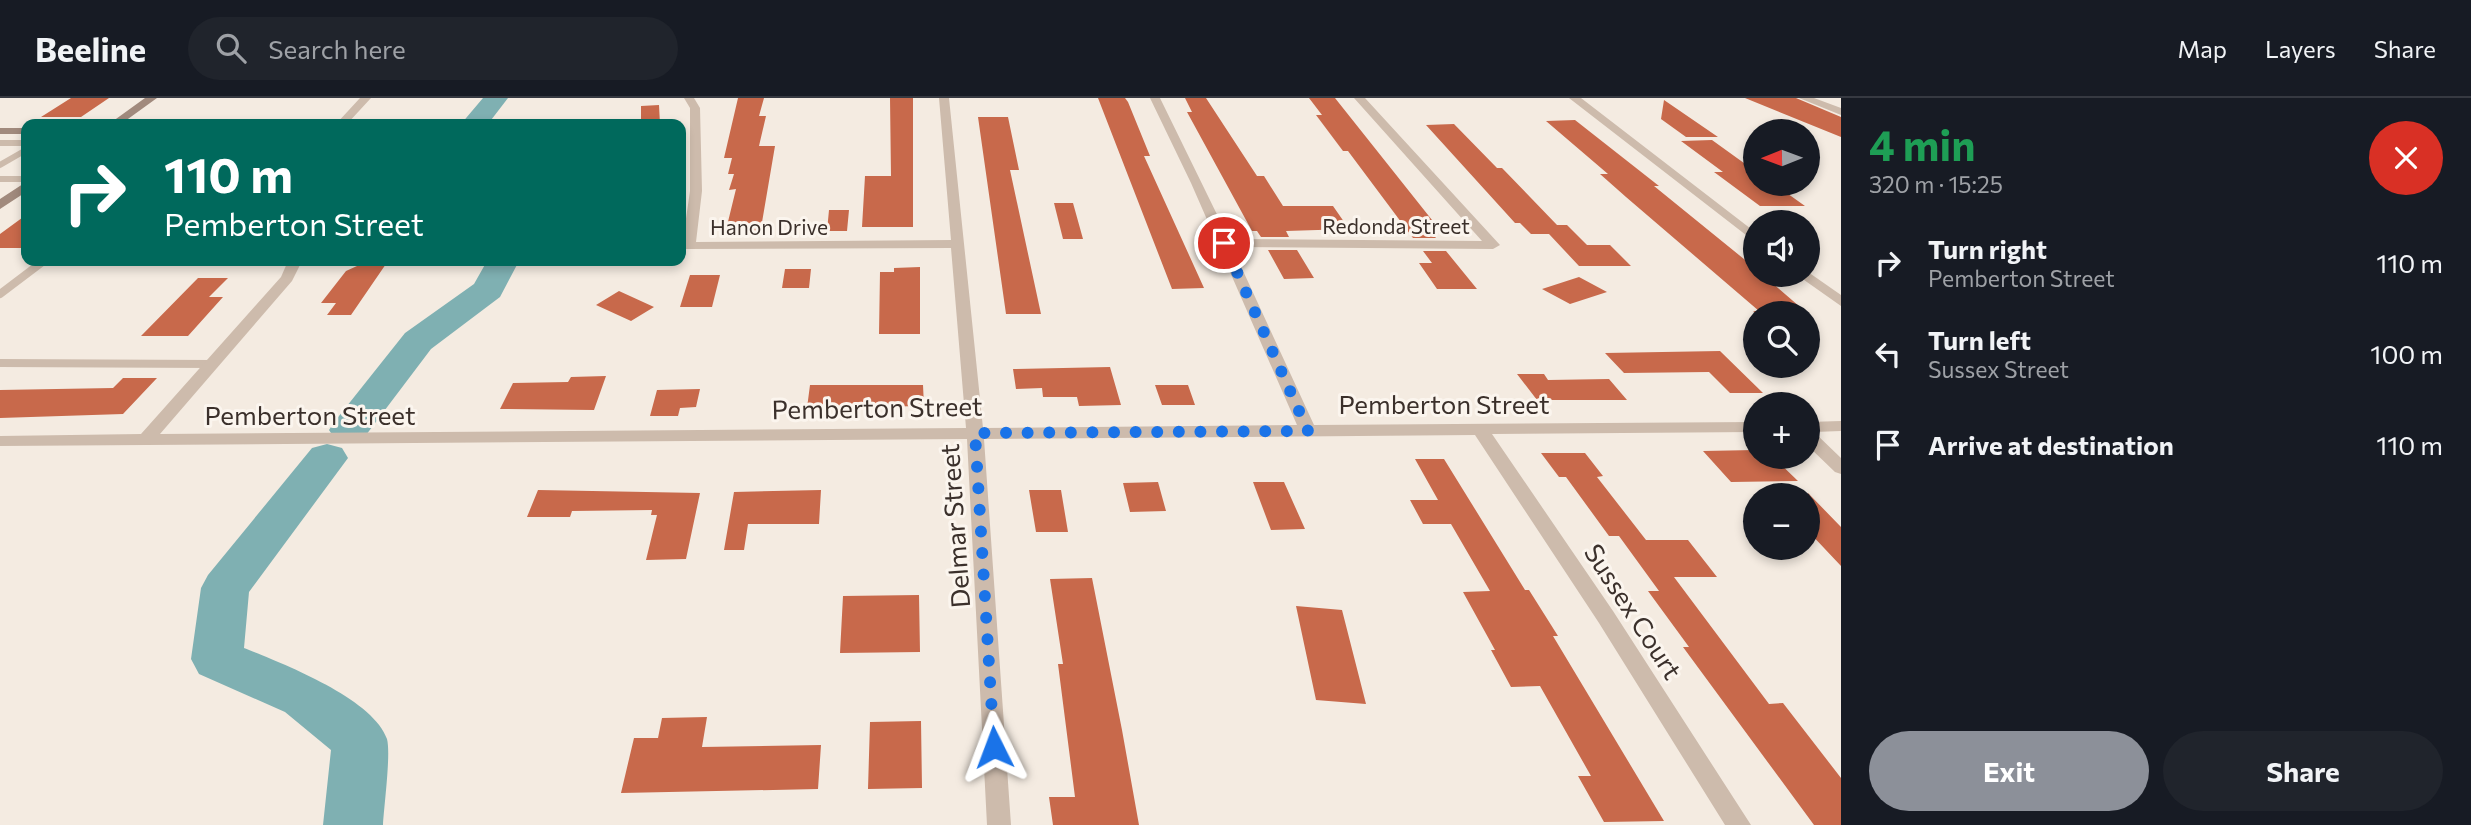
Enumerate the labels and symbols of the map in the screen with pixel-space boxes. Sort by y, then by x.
north arrow [1743,119,1820,196]
pin [1194,213,1254,273]
street label: Redonda Street [1322,213,1470,238]
street label: Hanon Drive [710,214,828,239]
street label: Pemberton Street [1338,388,1550,419]
street label: Pemberton Street [771,390,983,424]
street label: Pemberton Street [204,399,416,430]
street label: Delmar Street [933,443,975,609]
street label: Sussex Court [1579,538,1689,684]
position arrow [957,710,1031,784]

